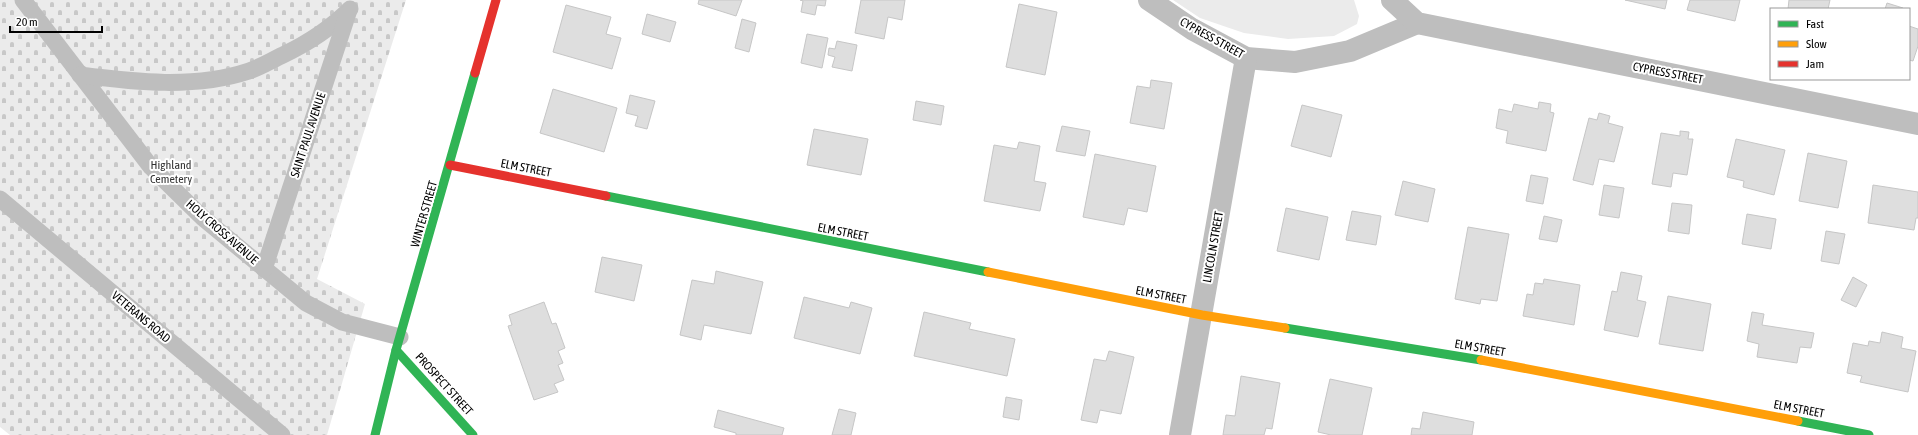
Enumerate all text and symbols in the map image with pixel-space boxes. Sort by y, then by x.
scale bar [10,8,102,34]
legend [1770,8,1910,80]
text: 20 m [16,15,38,29]
street label: CYPRESS STREET [1177,15,1247,62]
text: Fast [1806,17,1824,31]
text: Slow [1806,37,1827,51]
text: Jam [1806,57,1824,71]
street label: CYPRESS STREET [1632,59,1705,87]
street label: SAINT PAUL AVENUE [288,91,328,179]
street label: ELM STREET [500,156,553,180]
park label: Highland Cemetery [150,158,192,186]
street label: WINTER STREET [408,178,440,249]
street label: HOLY CROSS AVENUE [183,197,261,267]
street label: LINCOLN STREET [1200,210,1226,284]
street label: ELM STREET [817,220,870,244]
street label: ELM STREET [1135,283,1188,307]
street label: VETERANS ROAD [109,288,173,346]
street label: ELM STREET [1454,337,1507,359]
street label: PROSPECT STREET [412,350,476,419]
street label: ELM STREET [1773,397,1826,421]

